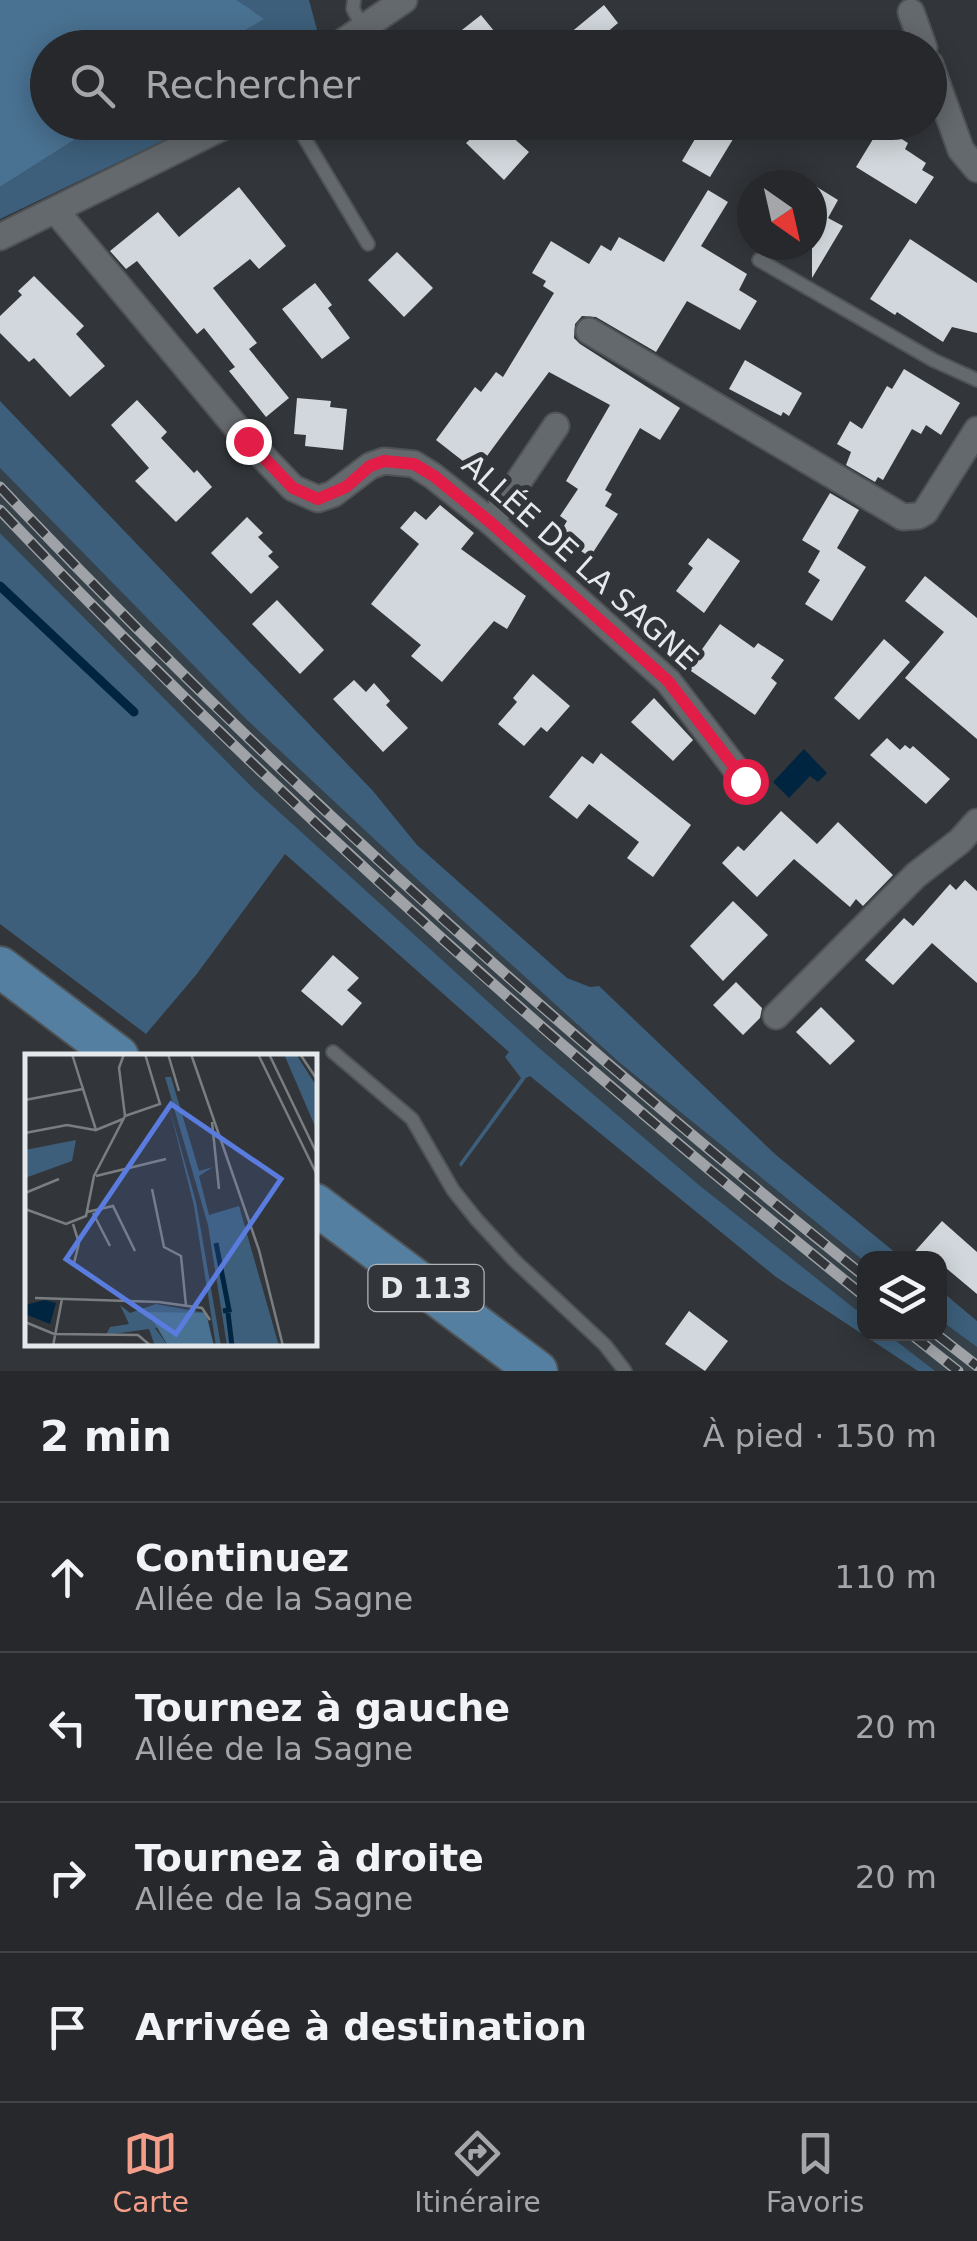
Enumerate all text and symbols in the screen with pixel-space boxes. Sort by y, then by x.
search box [30,30,947,140]
icon: search [65,58,120,113]
text: Rechercher [145,63,360,107]
north arrow [737,170,827,260]
route end [226,419,272,465]
street label: ALLÉE DE LA SAGNE [455,447,705,677]
route start [723,759,769,805]
inset map [25,1054,318,1346]
map controls [857,1251,947,1341]
button: layers [857,1251,947,1341]
road number: D 113 [368,1265,484,1311]
text: 2 min [40,1412,172,1461]
text: À pied · 150 m [703,1417,937,1455]
text: Continuez [135,1536,349,1580]
icon: ahead [40,1550,95,1605]
text: 110 m [835,1558,937,1596]
text: Allée de la Sagne [135,1580,413,1618]
text: Tournez à gauche [135,1686,510,1730]
icon: left [40,1700,95,1755]
text: 20 m [855,1708,937,1746]
text: Allée de la Sagne [135,1730,413,1768]
text: Tournez à droite [135,1836,484,1880]
icon: right [40,1850,95,1905]
text: 20 m [855,1858,937,1896]
text: Allée de la Sagne [135,1880,413,1918]
icon: arrive [40,2000,95,2055]
text: Arrivée à destination [135,2005,587,2049]
tab: Carte [113,2126,189,2219]
tab: Itinéraire [414,2126,541,2219]
tab: Favoris [766,2126,864,2219]

